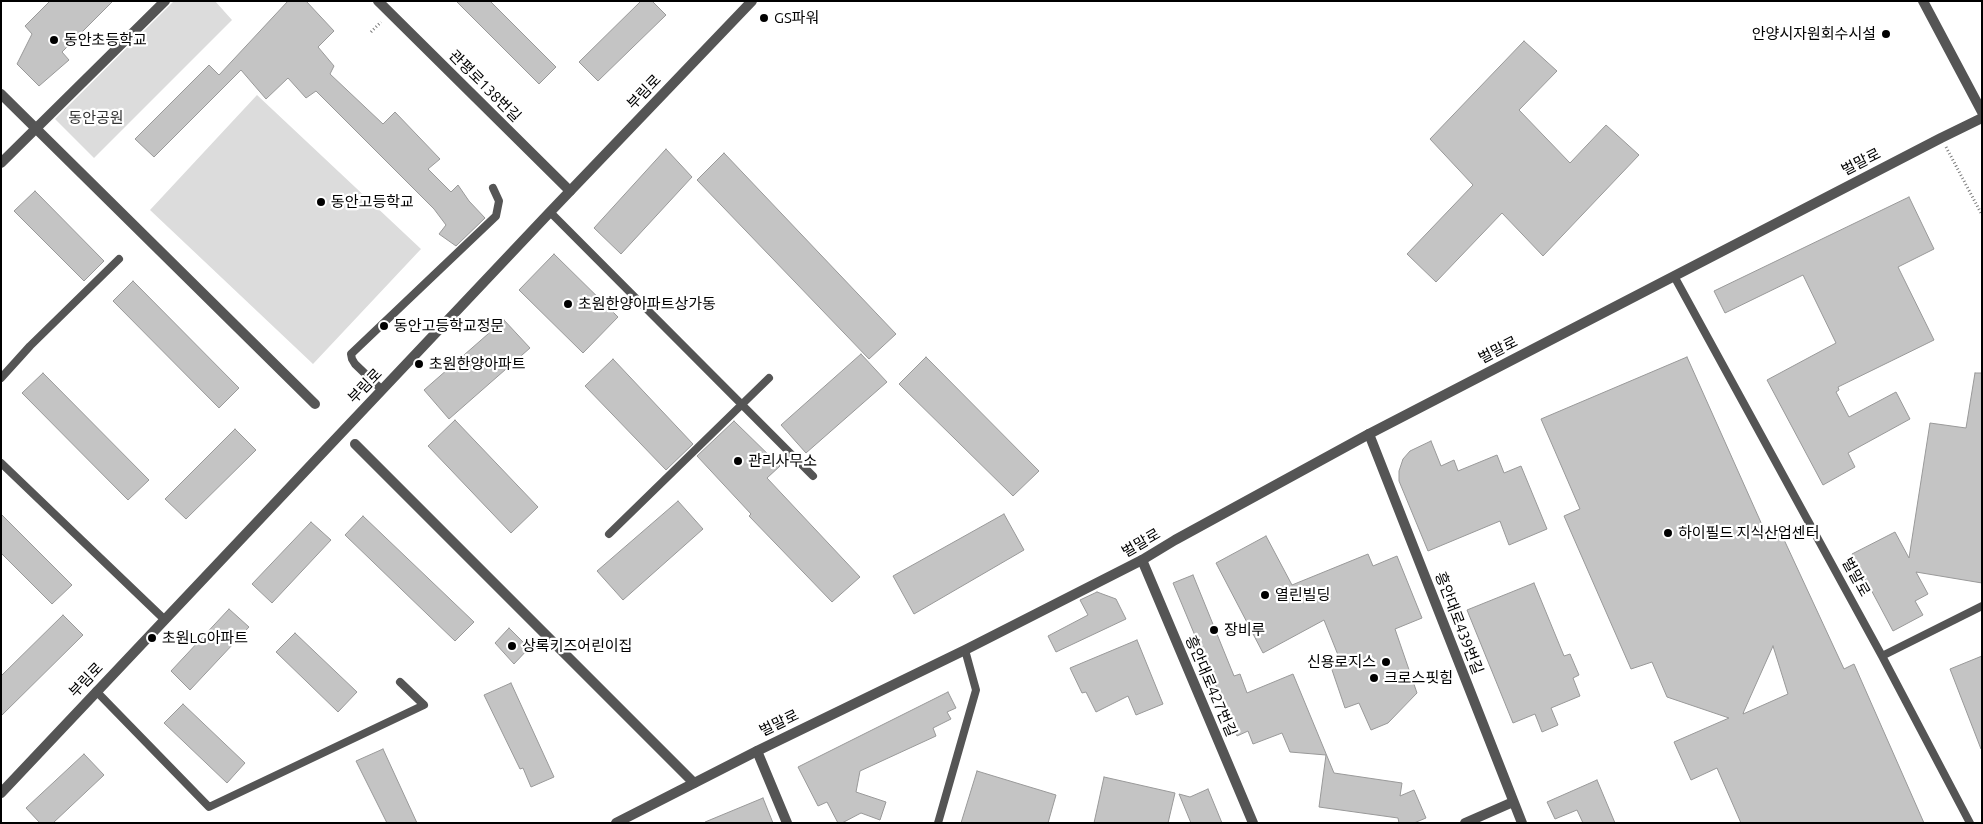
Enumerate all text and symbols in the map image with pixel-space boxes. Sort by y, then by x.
place label: GS파워 [774,9,819,27]
marker: GS파워 [758,12,770,24]
place label: 안양시자원회수시설 [1752,25,1876,43]
marker: 안양시자원회수시설 [1880,28,1892,40]
place label: 동안초등학교 [64,31,147,49]
marker: 동안초등학교 [48,34,60,46]
street label: 관평로138번길 [445,46,525,126]
street label: 부림로 [623,71,665,113]
park label: 동안공원 [68,109,124,127]
street label: 벌말로 [1838,145,1884,179]
place label: 동안고등학교 [331,193,414,211]
marker: 동안고등학교 [315,196,327,208]
place label: 초원한양아파트상가동 [578,295,716,313]
marker: 초원한양아파트상가동 [562,298,574,310]
place label: 동안고등학교정문 [394,317,504,335]
marker: 동안고등학교정문 [378,320,390,332]
street label: 벌말로 [1475,333,1521,367]
place label: 초원한양아파트 [429,355,526,373]
marker: 초원한양아파트 [413,358,425,370]
street label: 부림로 [344,365,386,407]
place label: 관리사무소 [748,452,817,470]
marker: 관리사무소 [732,455,744,467]
place label: 하이필드 지식산업센터 [1678,524,1819,542]
street label: 벌말로 [1119,525,1163,561]
marker: 하이필드 지식산업센터 [1662,527,1674,539]
street label: 벌말로 [1838,555,1874,599]
street label: 흥안대로439번길 [1431,569,1487,677]
place label: 열린빌딩 [1275,586,1330,604]
marker: 열린빌딩 [1259,589,1271,601]
place label: 장비루 [1224,621,1265,639]
marker: 장비루 [1208,624,1220,636]
place label: 초원LG아파트 [162,629,248,647]
marker: 초원LG아파트 [146,632,158,644]
street label: 흥안대로427번길 [1182,633,1240,739]
place label: 상록키즈어린이집 [522,637,632,655]
marker: 상록키즈어린이집 [506,640,518,652]
place label: 신용로지스 [1307,653,1376,671]
marker: 신용로지스 [1380,656,1392,668]
street label: 부림로 [65,659,107,701]
place label: 크로스핏힘 [1384,669,1453,687]
marker: 크로스핏힘 [1368,672,1380,684]
street label: 벌말로 [756,706,802,740]

